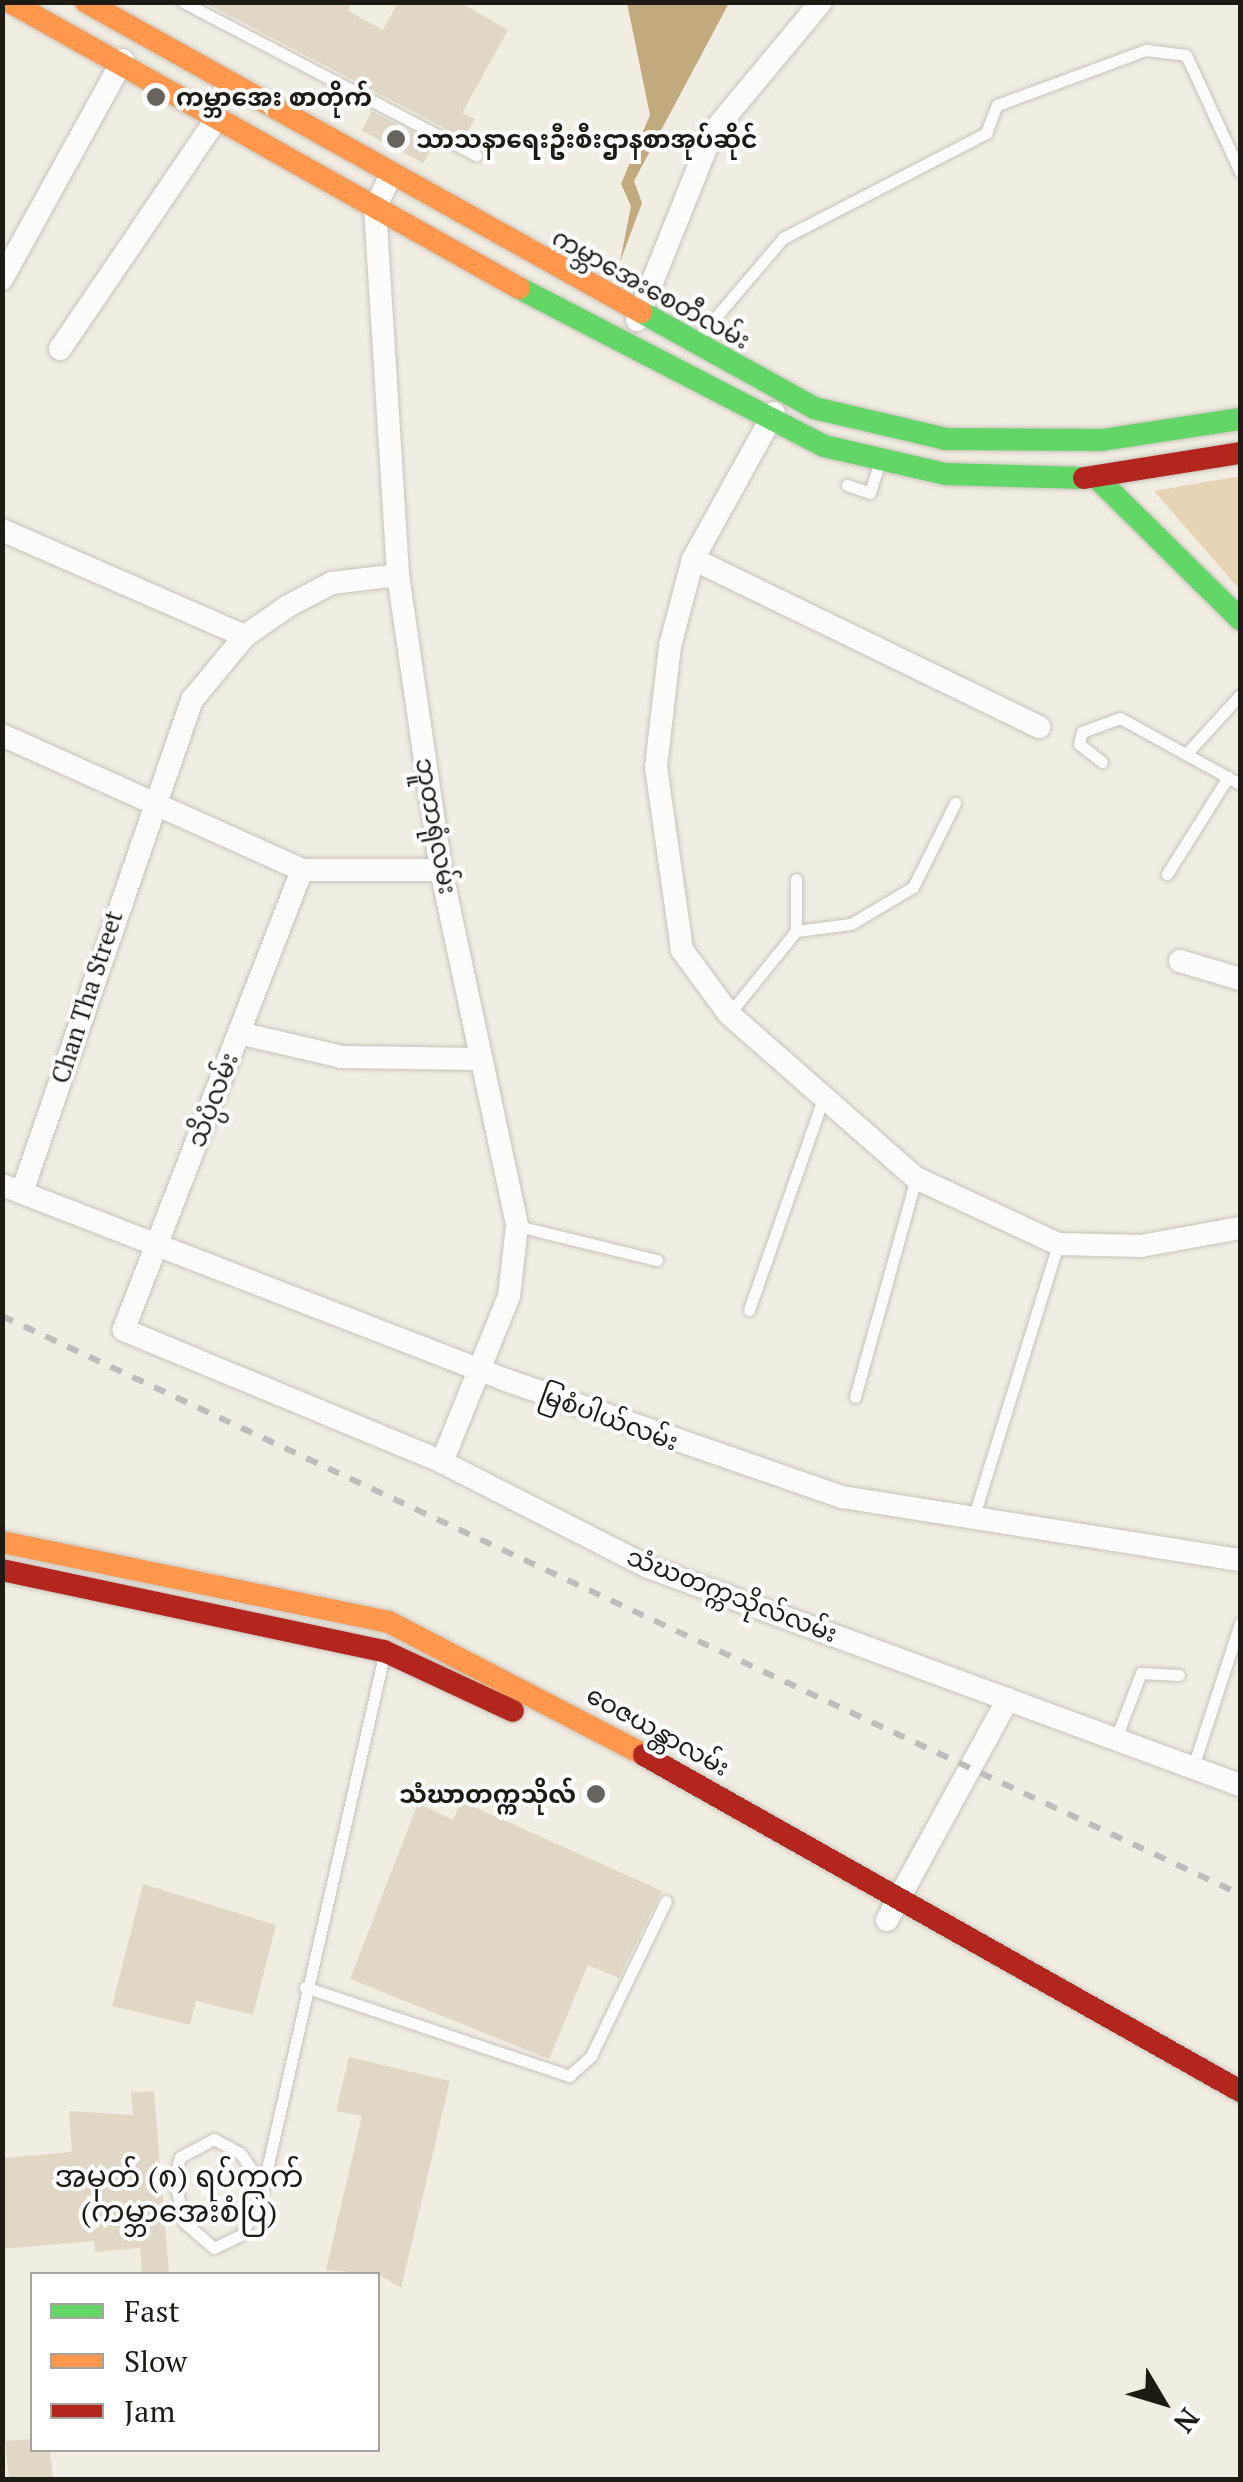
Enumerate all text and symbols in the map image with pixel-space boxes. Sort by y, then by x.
place label: ကမ္ဘာအေး စာတိုက် [176,82,372,112]
marker: ကမ္ဘာအေး စာတိုက် [145,86,167,108]
place label: သာသနာရေးဦးစီးဌာနစာအုပ်ဆိုင် [416,124,758,154]
marker: သာသနာရေးဦးစီးဌာနစာအုပ်ဆိုင် [385,128,407,150]
street label: ကမ္ဘာအေးစေတီလမ်း [547,222,755,356]
street label: ဘူတာရုံလမ်း [409,755,463,897]
street label: Chan Tha Street [45,907,129,1087]
street label: သိပ္ပံလမ်း [181,1049,245,1151]
street label: မြစံပါယ်လမ်း [536,1379,682,1457]
street label: သံဃတက္ကသိုလ်လမ်း [623,1541,841,1649]
street label: ဝေဇယန္တာလမ်း [581,1679,735,1783]
place label: သံဃာတက္ကသိုလ် [399,1779,576,1809]
marker: သံဃာတက္ကသိုလ် [585,1783,607,1805]
district label: အမှတ် (၈) ရပ်ကွက် (ကမ္ဘာအေးစံပြ) [54,2158,304,2228]
legend [30,2272,380,2452]
text: Fast [124,2291,180,2331]
text: Slow [124,2341,187,2381]
north arrow [1113,2352,1213,2452]
text: Jam [124,2391,175,2431]
text: N [1166,2401,1208,2441]

